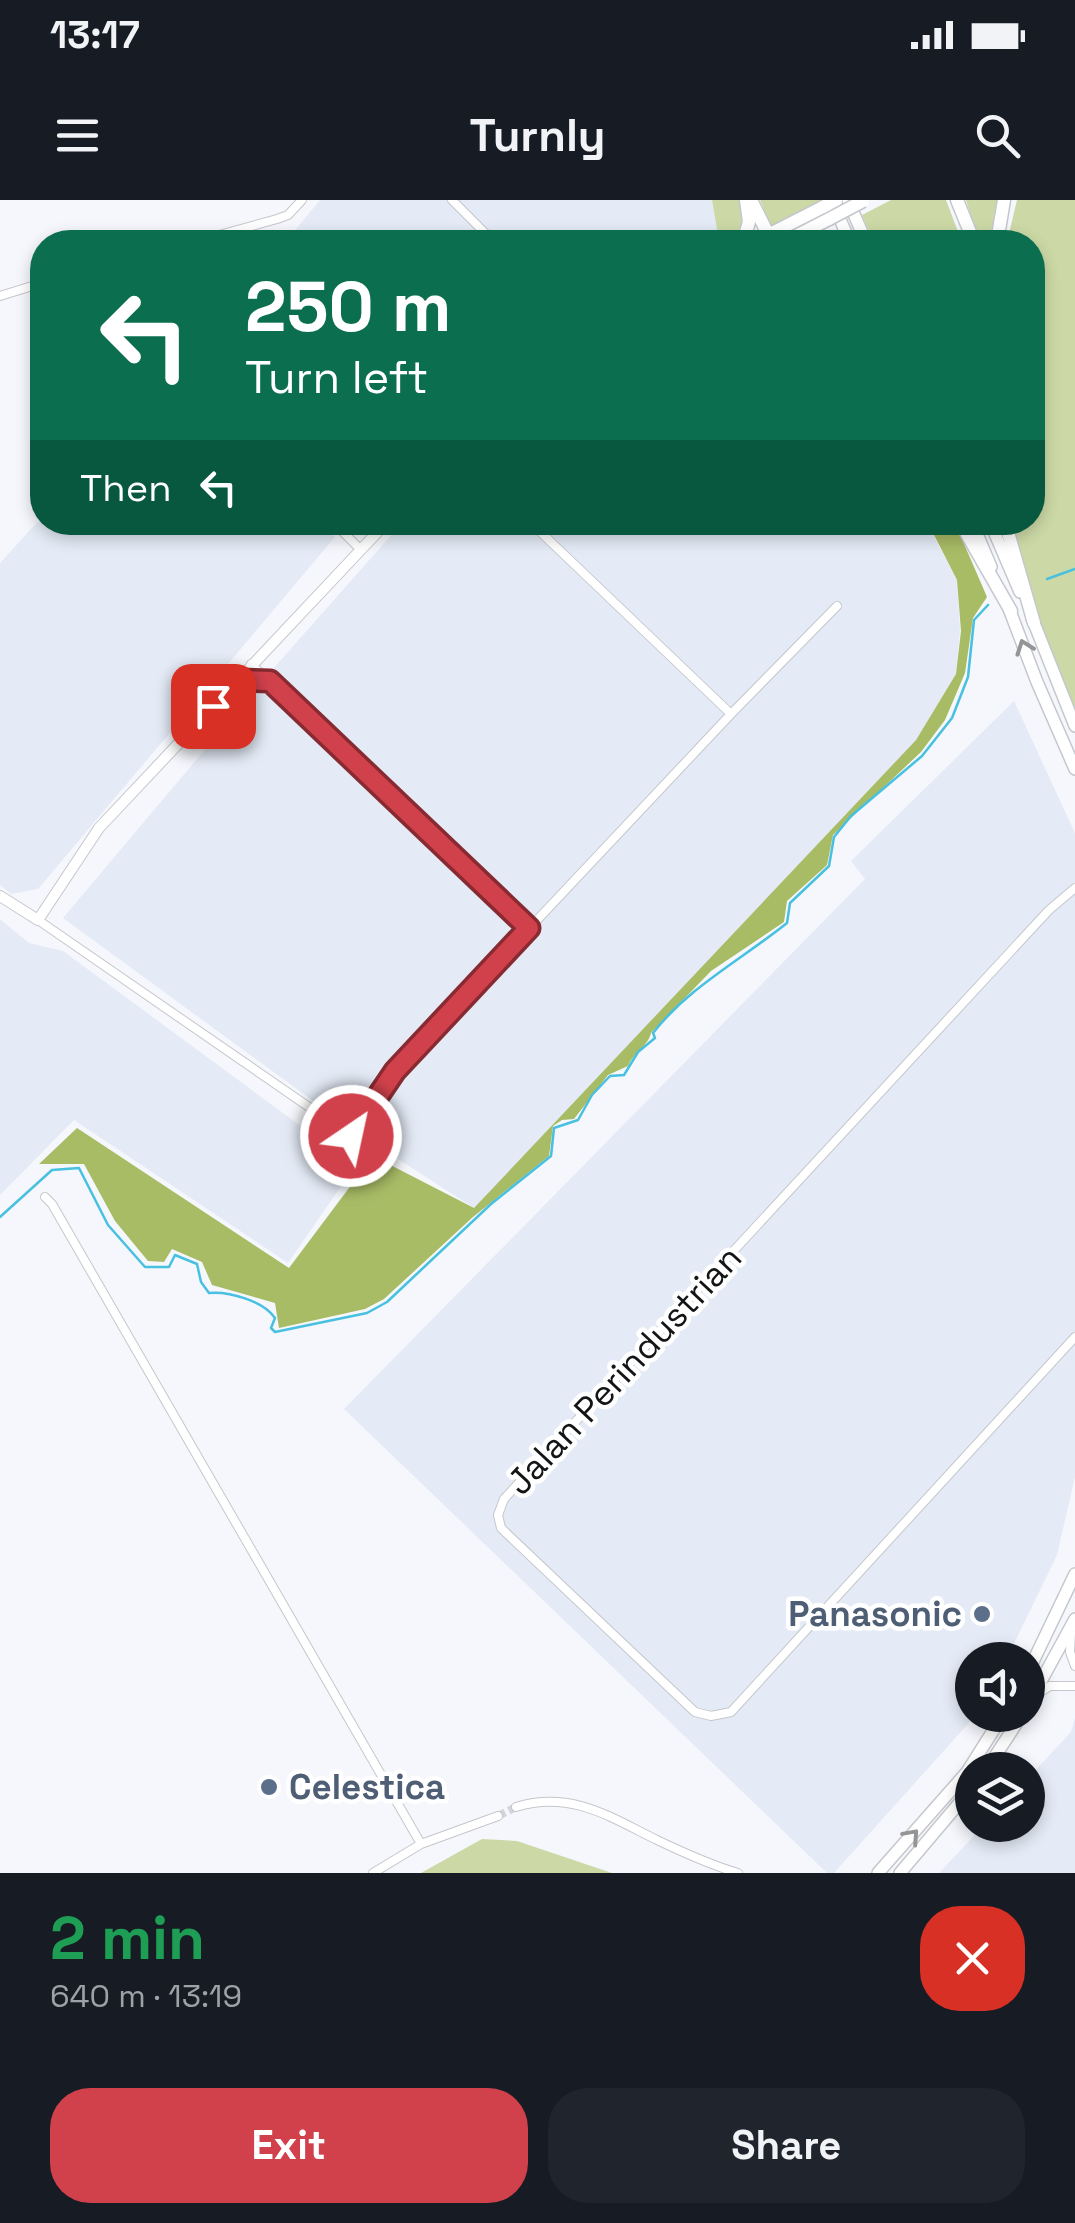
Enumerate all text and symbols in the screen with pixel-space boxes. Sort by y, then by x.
text: 13:17 [50,11,140,59]
text: Turnly [469,107,606,164]
icon: menu [50,108,105,163]
icon: search [970,108,1025,163]
text: 250 m [245,262,452,351]
icon: left [80,270,210,400]
text: Turn left [245,349,428,406]
icon: left [191,460,246,515]
text: Then [80,464,171,512]
one-way arrow [1015,639,1036,656]
pin [171,664,256,749]
icon: arrive [186,679,241,734]
position arrow [299,1084,403,1188]
street label: Jalan Perindustrian [497,1236,751,1504]
place label: Panasonic [788,1592,962,1636]
marker: Panasonic [971,1603,993,1625]
map controls [955,1642,1045,1842]
button: sound [955,1642,1045,1732]
button: layers [955,1752,1045,1842]
place label: Celestica [289,1765,445,1809]
marker: Celestica [258,1776,280,1798]
one-way arrow [901,1829,919,1848]
text: 2 min [50,1900,205,1977]
button: close [920,1906,1025,2011]
text: 640 m · 13:19 [50,1976,242,2016]
button: Exit [50,2088,528,2203]
button: Share [548,2088,1025,2203]

